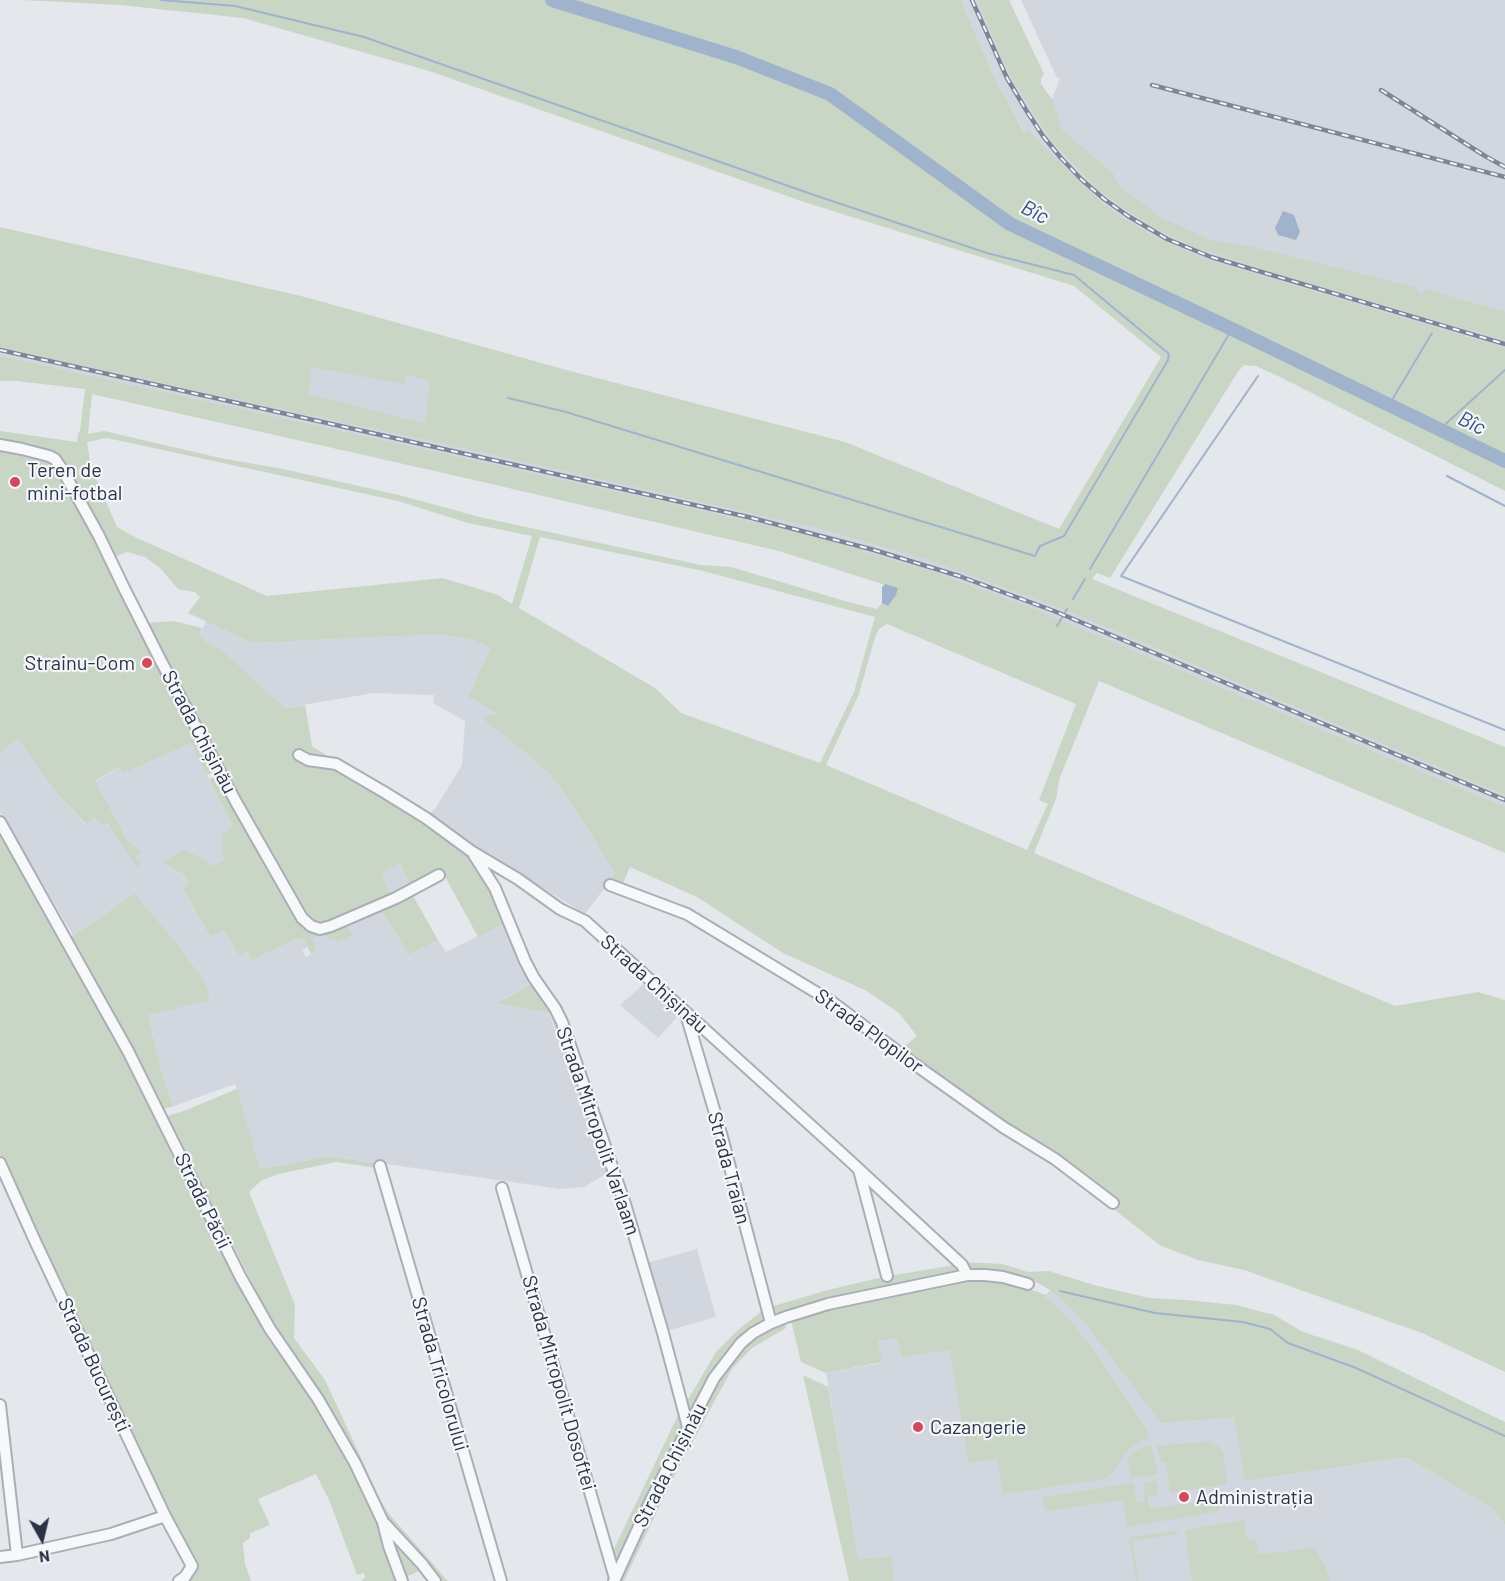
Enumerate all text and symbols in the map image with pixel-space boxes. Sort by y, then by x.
water label: Bîc [1017,194,1053,230]
water label: Bîc [1454,406,1490,440]
place label: Teren de mini-fotbal [27,458,122,505]
marker: Teren de mini-fotbal [8,475,22,489]
place label: Strainu-Com [25,651,135,675]
marker: Strainu-Com [140,656,154,670]
street label: Strada Chișinău [156,666,242,798]
street label: Strada Chișinău [595,930,713,1038]
street label: Strada Plopilor [810,984,928,1078]
street label: Strada Mitropolit Varlaam [551,1024,645,1238]
street label: Strada Traian [702,1109,756,1227]
street label: Strada Păcii [169,1149,237,1253]
street label: Strada Mitropolit Dosoftei [517,1273,601,1493]
street label: Strada București [52,1294,136,1436]
street label: Strada Tricolorului [406,1294,474,1454]
street label: Strada Chișinău [628,1399,712,1531]
place label: Cazangerie [930,1415,1027,1439]
marker: Cazangerie [911,1420,925,1434]
place label: Administrația [1196,1485,1313,1509]
marker: Administrația [1177,1490,1191,1504]
north arrow [12,1509,72,1569]
text: N [38,1547,51,1567]

